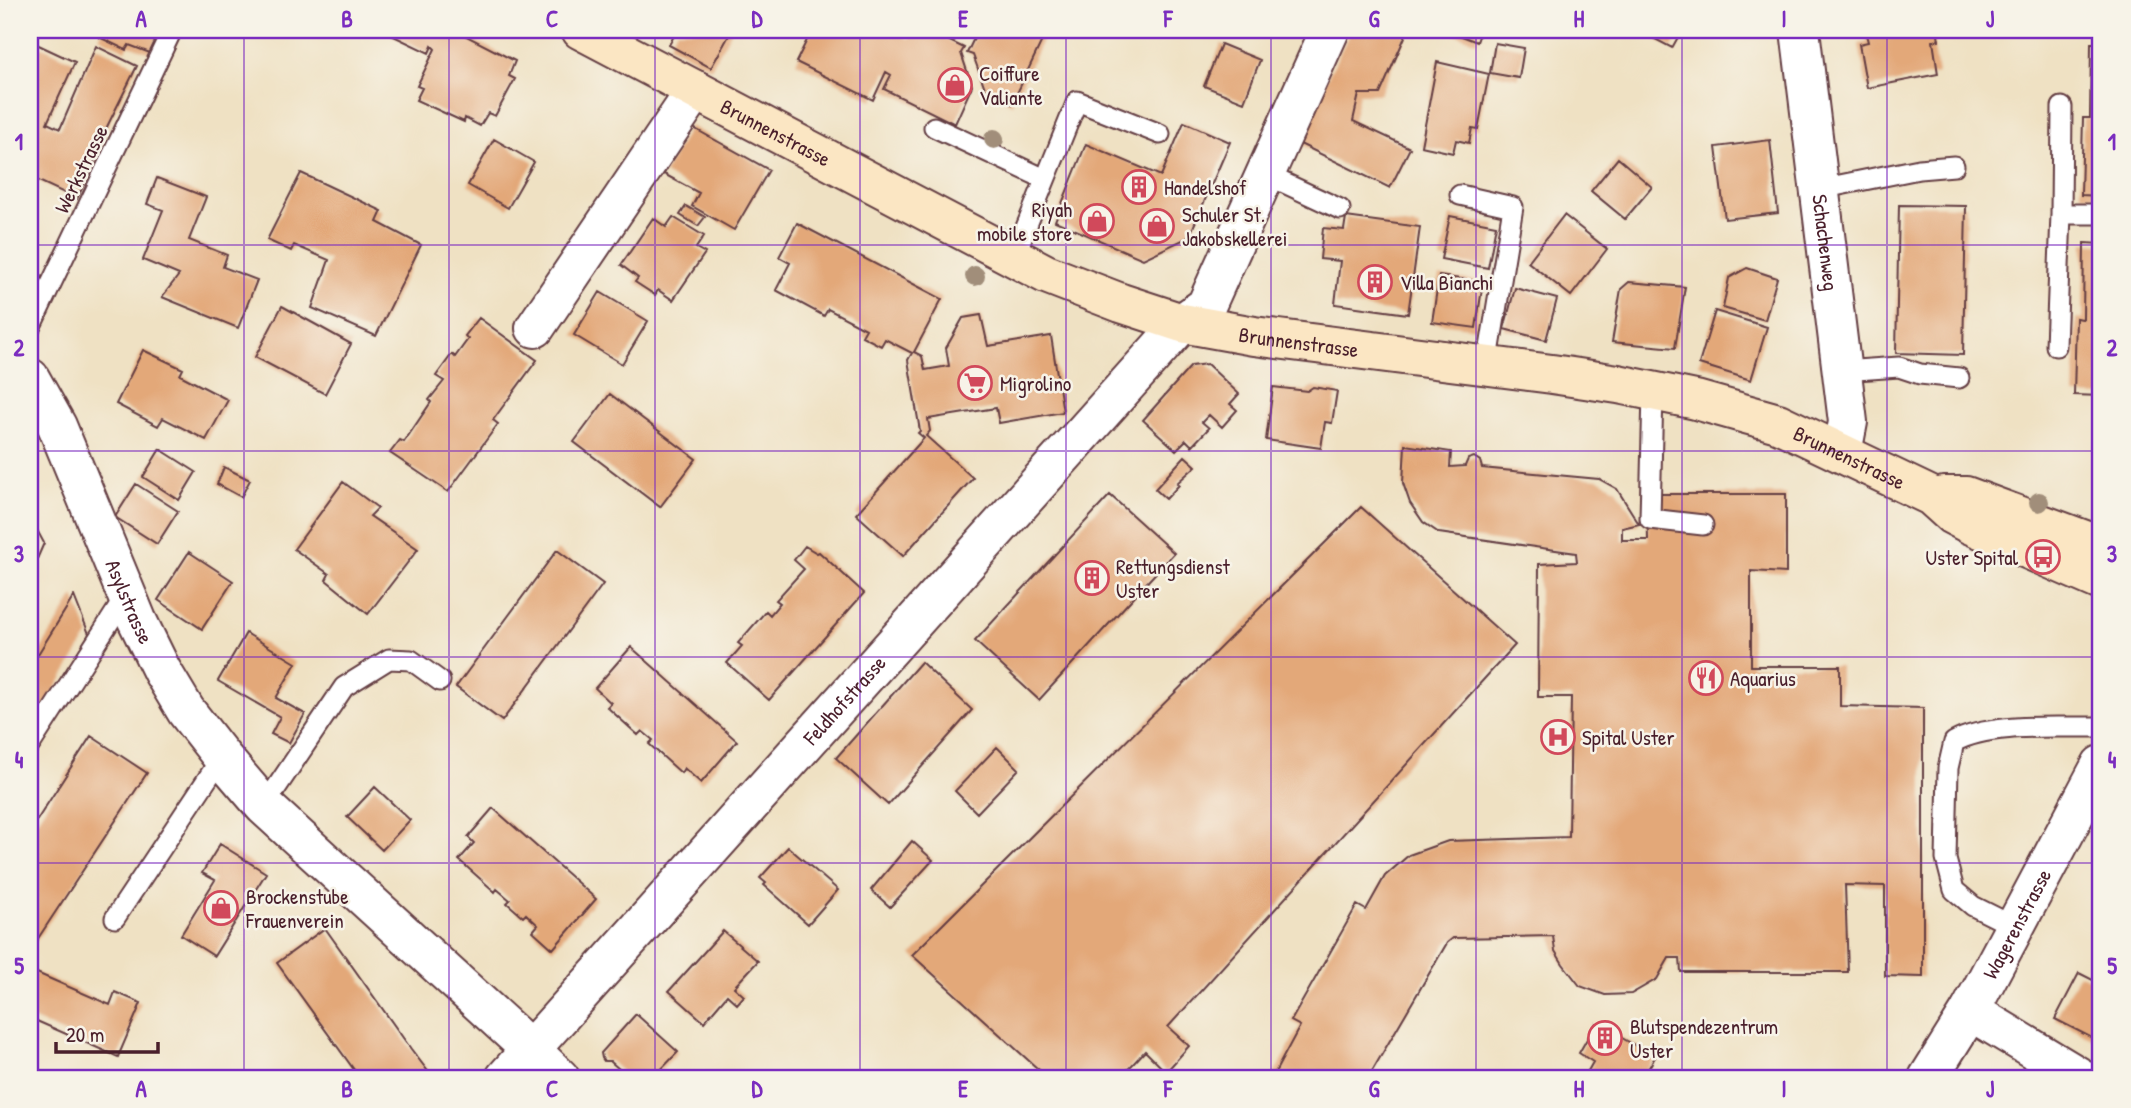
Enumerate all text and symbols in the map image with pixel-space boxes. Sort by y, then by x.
text: A [135,3,147,34]
text: B [341,3,353,34]
text: C [546,3,558,34]
text: D [752,3,764,34]
text: E [958,3,969,34]
text: F [1163,3,1174,34]
text: G [1368,3,1380,34]
text: H [1574,3,1585,34]
text: I [1781,3,1787,34]
text: J [1986,3,1995,34]
place label: Coiffure Valiante [979,59,1043,112]
shop icon: Coiffure Valiante [936,66,974,104]
street label: Brunnenstrasse [716,91,836,173]
street label: Werkstrasse [47,120,115,218]
text: 1 [15,126,23,157]
text: 1 [2108,126,2116,157]
building icon: Handelshof [1120,168,1158,206]
place label: Handelshof [1164,173,1247,202]
street label: Schachenweg [1806,192,1846,292]
place label: Riyah mobile store [977,195,1072,248]
place label: Schuler St. Jakobskellerei [1182,200,1288,253]
shop icon: Riyah mobile store [1078,202,1116,240]
shop icon: Schuler St. Jakobskellerei [1138,207,1176,245]
building icon: Villa Bianchi [1356,263,1394,301]
place label: Villa Bianchi [1400,268,1493,297]
street label: Brunnenstrasse [1237,319,1360,364]
text: 2 [14,332,25,363]
text: 2 [2107,332,2118,363]
supermarket icon: Migrolino [956,364,994,402]
place label: Migrolino [1000,369,1071,398]
street label: Brunnenstrasse [1789,418,1910,496]
text: 3 [14,538,24,569]
bus stop icon: Uster Spital [2024,538,2062,576]
text: 3 [2107,538,2117,569]
place label: Uster Spital [1925,543,2018,572]
place label: Rettungsdienst Uster [1116,552,1230,605]
street label: Asylstrasse [99,555,161,648]
building icon: Rettungsdienst Uster [1073,559,1111,597]
street label: Feldhofstrasse [796,649,892,752]
restaurant icon: Aquarius [1687,659,1725,697]
place label: Aquarius [1730,664,1796,693]
hospital icon: Spital Uster [1539,718,1577,756]
place label: Spital Uster [1582,723,1675,752]
text: 4 [15,744,24,775]
text: 4 [2108,744,2117,775]
street label: Wagerenstrasse [1975,863,2058,984]
place label: Brockenstube Frauenverein [245,882,349,935]
shop icon: Brockenstube Frauenverein [202,889,240,927]
text: 5 [14,950,24,981]
text: 5 [2107,950,2117,981]
scale bar [56,1010,158,1054]
place label: Blutspendezentrum Uster [1630,1012,1778,1065]
building icon: Blutspendezentrum Uster [1586,1019,1624,1057]
text: 20 m [66,1020,104,1049]
text: A [135,1073,147,1104]
text: B [341,1073,353,1104]
text: C [546,1073,558,1104]
text: D [752,1073,764,1104]
text: E [958,1073,969,1104]
text: F [1163,1073,1174,1104]
text: G [1368,1073,1380,1104]
text: H [1574,1073,1585,1104]
text: I [1781,1073,1787,1104]
text: J [1986,1073,1995,1104]

